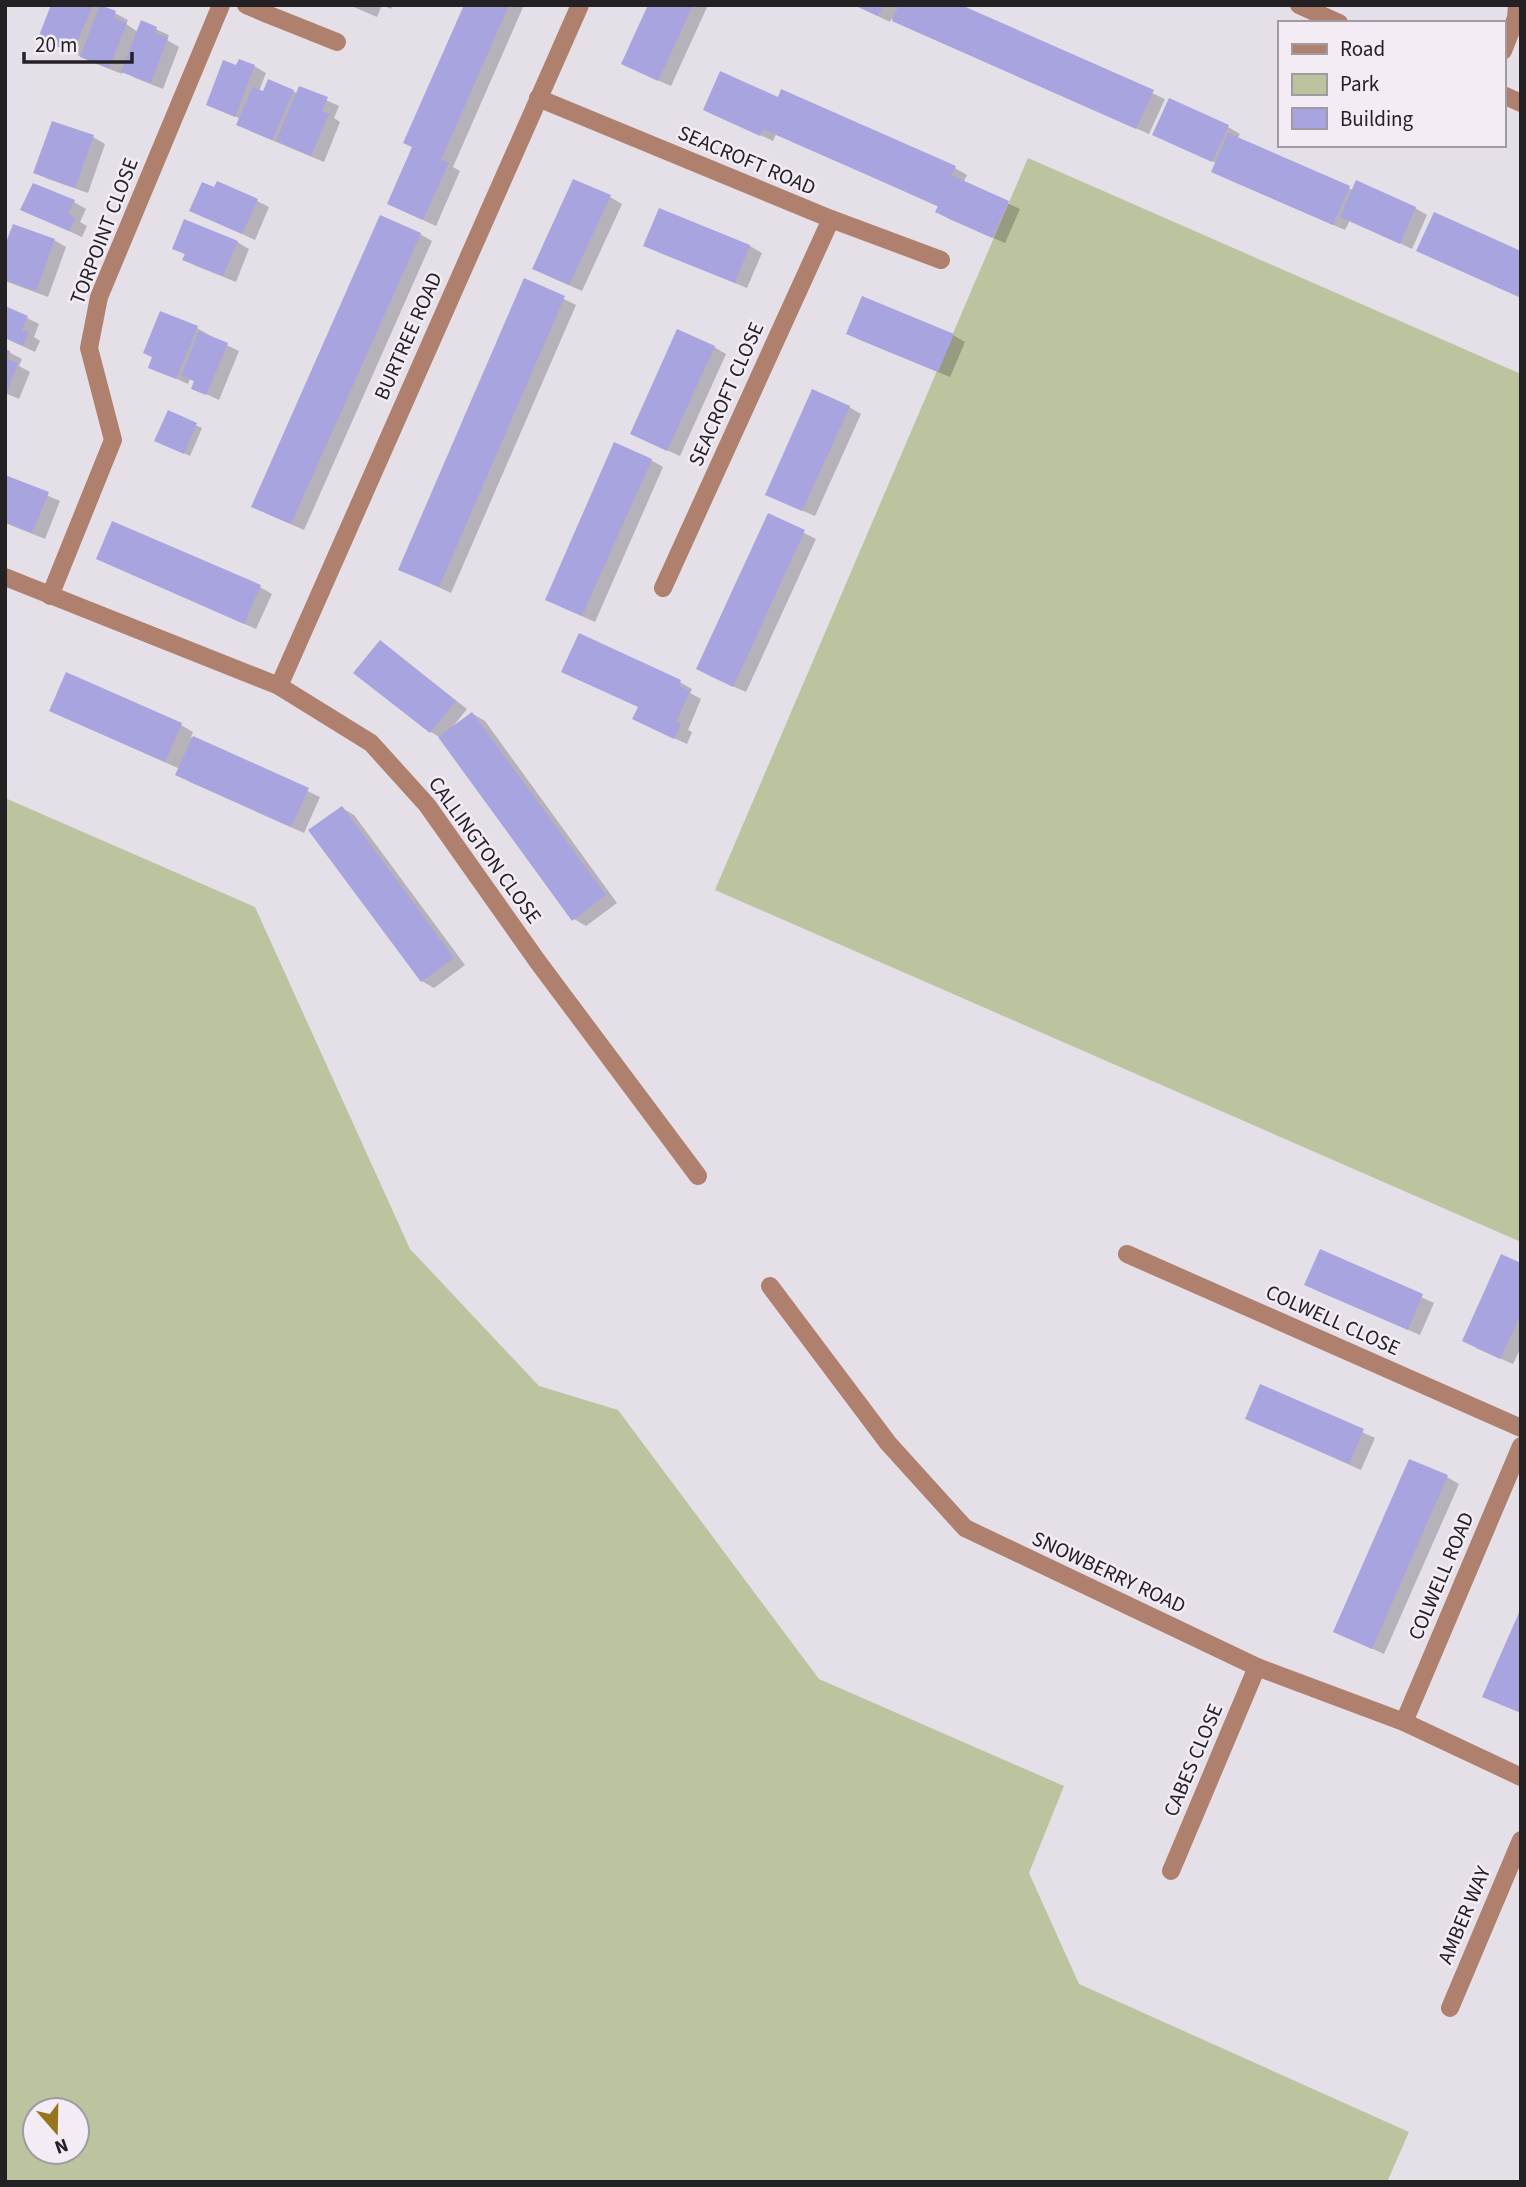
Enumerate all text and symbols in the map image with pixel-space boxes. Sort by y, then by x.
scale bar [24,21,133,65]
legend [1278,21,1505,147]
text: 20 m [35,30,77,60]
text: Road [1340,34,1385,64]
text: Park [1340,69,1380,99]
text: Building [1340,104,1414,134]
street label: SEACROFT ROAD [673,117,821,203]
street label: TORPOINT CLOSE [62,153,146,309]
street label: BURTREE ROAD [366,267,450,405]
street label: SEACROFT CLOSE [681,317,771,471]
street label: CALLINGTON CLOSE [421,770,549,930]
street label: COLWELL CLOSE [1261,1277,1405,1363]
street label: COLWELL ROAD [1401,1507,1481,1645]
street label: SNOWBERRY ROAD [1027,1523,1191,1621]
street label: CABES CLOSE [1156,1699,1230,1821]
street label: AMBER WAY [1430,1860,1498,1969]
north arrow [21,2096,91,2166]
text: N [51,2131,72,2160]

